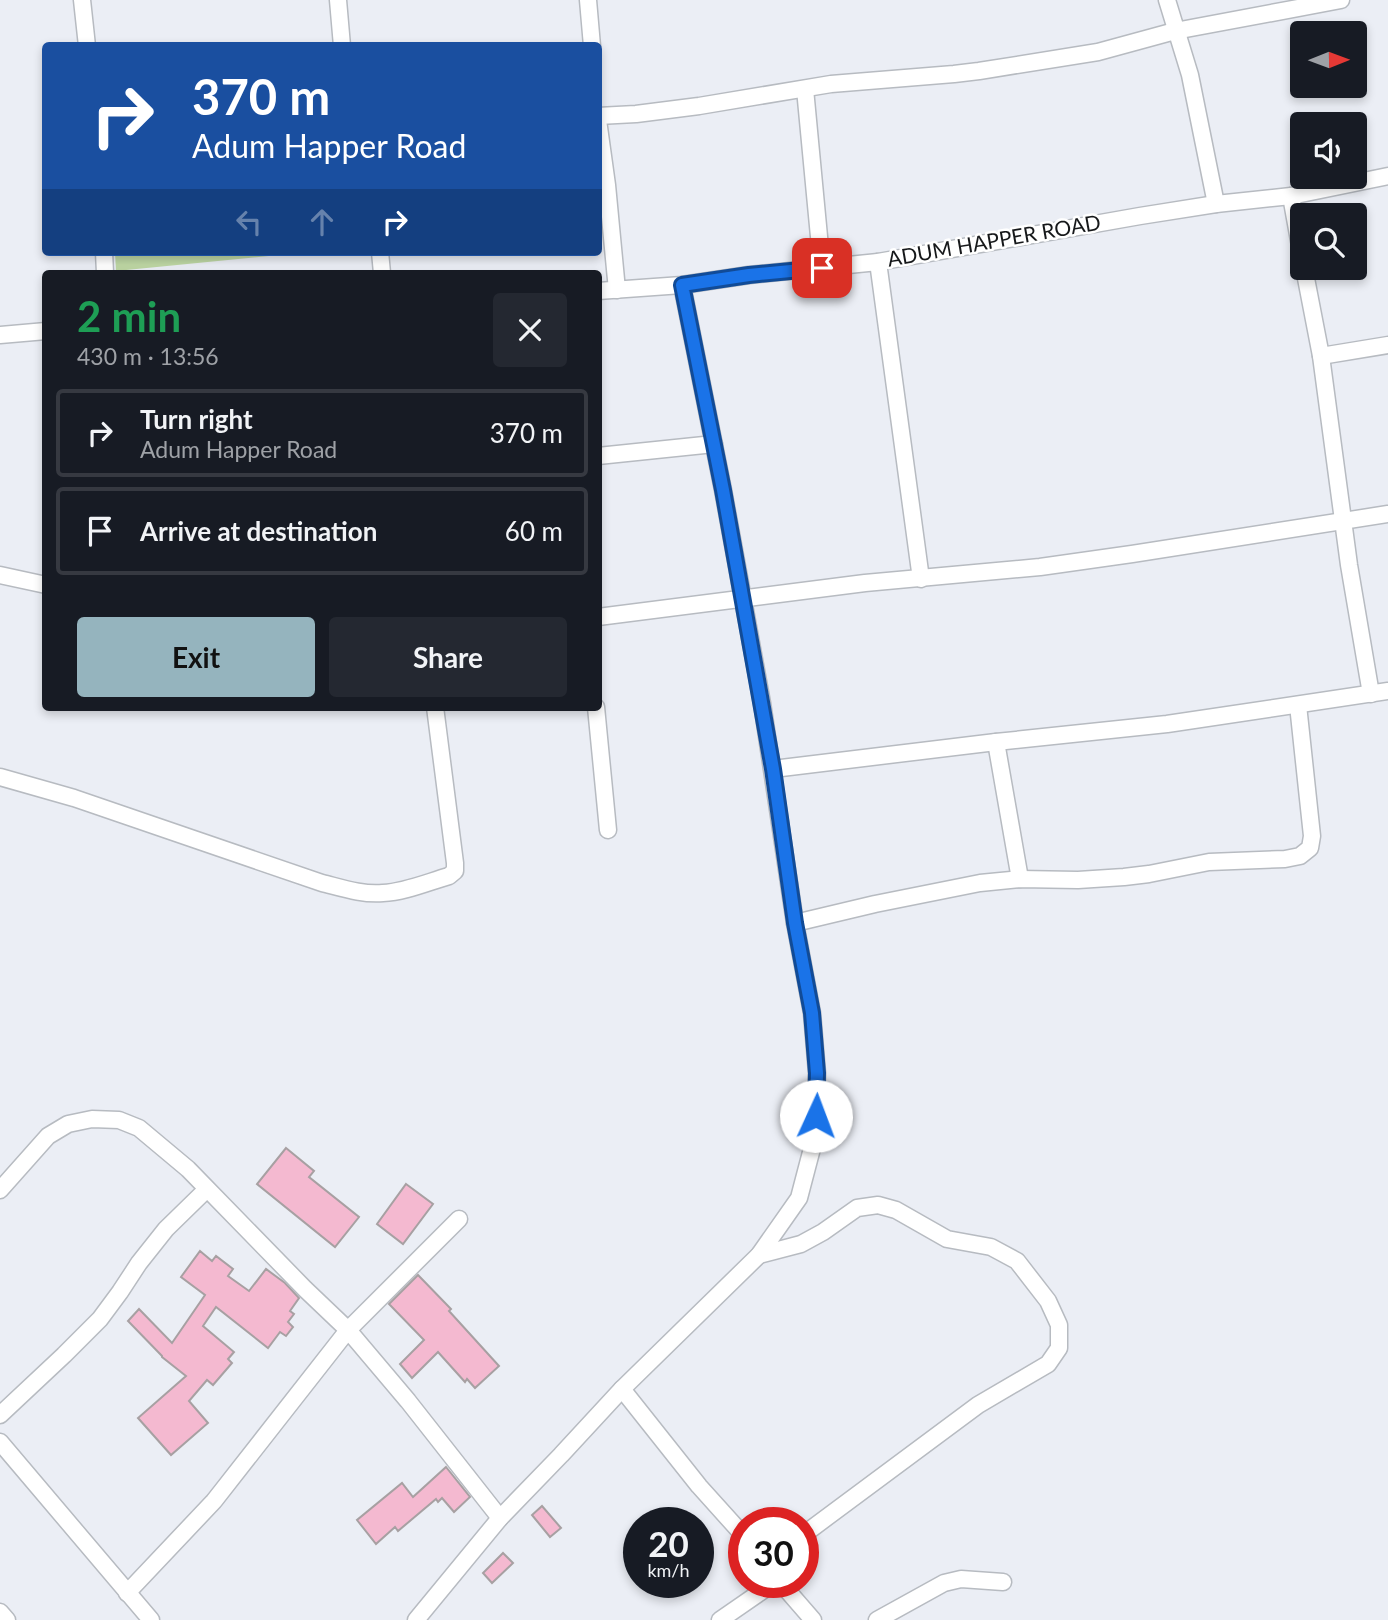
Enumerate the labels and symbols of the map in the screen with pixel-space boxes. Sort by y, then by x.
north arrow [1290,21,1367,98]
street label: ADUM HAPPER ROAD [885,208,1102,271]
pin [792,238,852,298]
position arrow [779,1079,853,1153]
speed limit sign: 30 [728,1507,819,1598]

